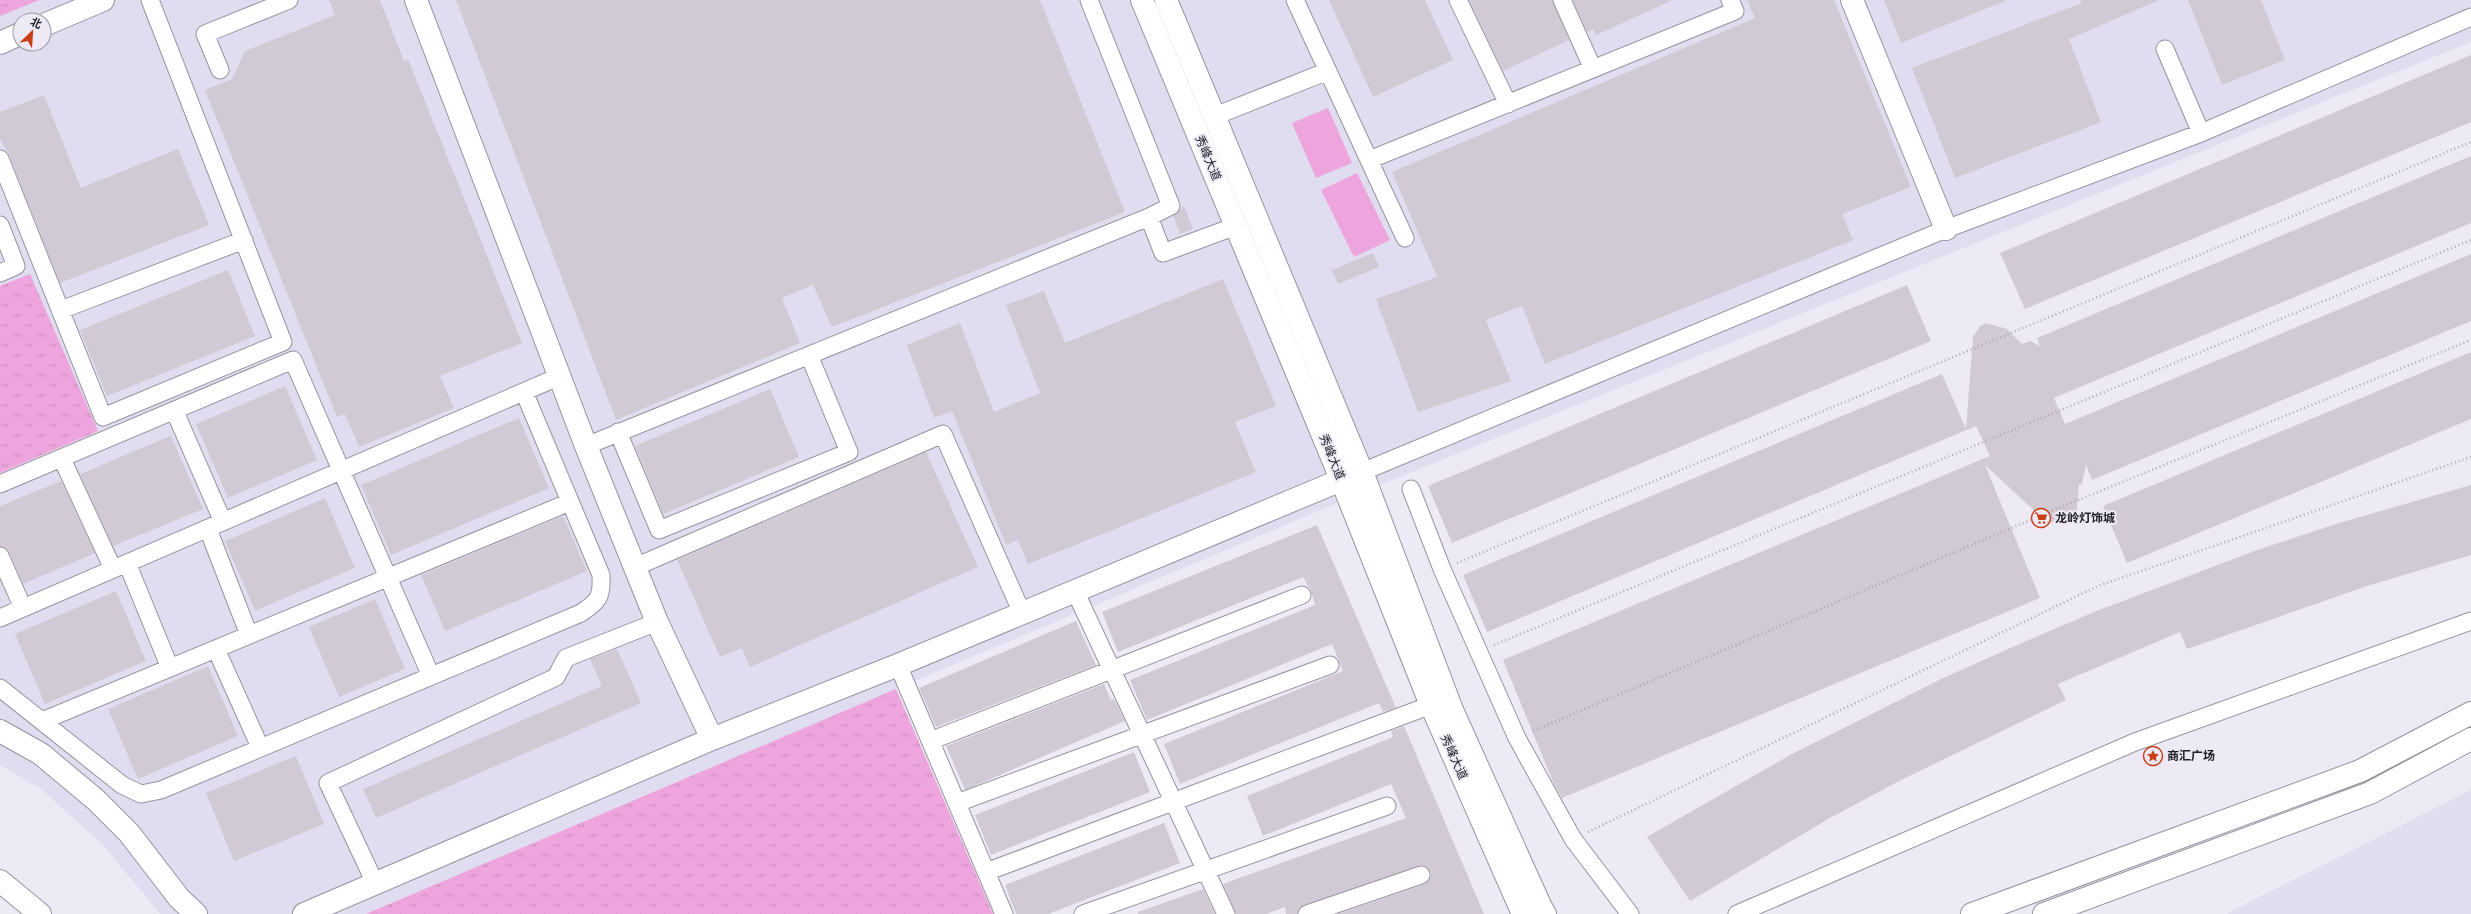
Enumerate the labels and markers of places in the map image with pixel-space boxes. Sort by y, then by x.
supermarket icon: 龙岭灯饰城 [2030,507,2052,529]
place label: 龙岭灯饰城 [2055,508,2115,526]
place icon: 商汇广场 [2142,745,2164,767]
place label: 商汇广场 [2167,746,2215,764]

